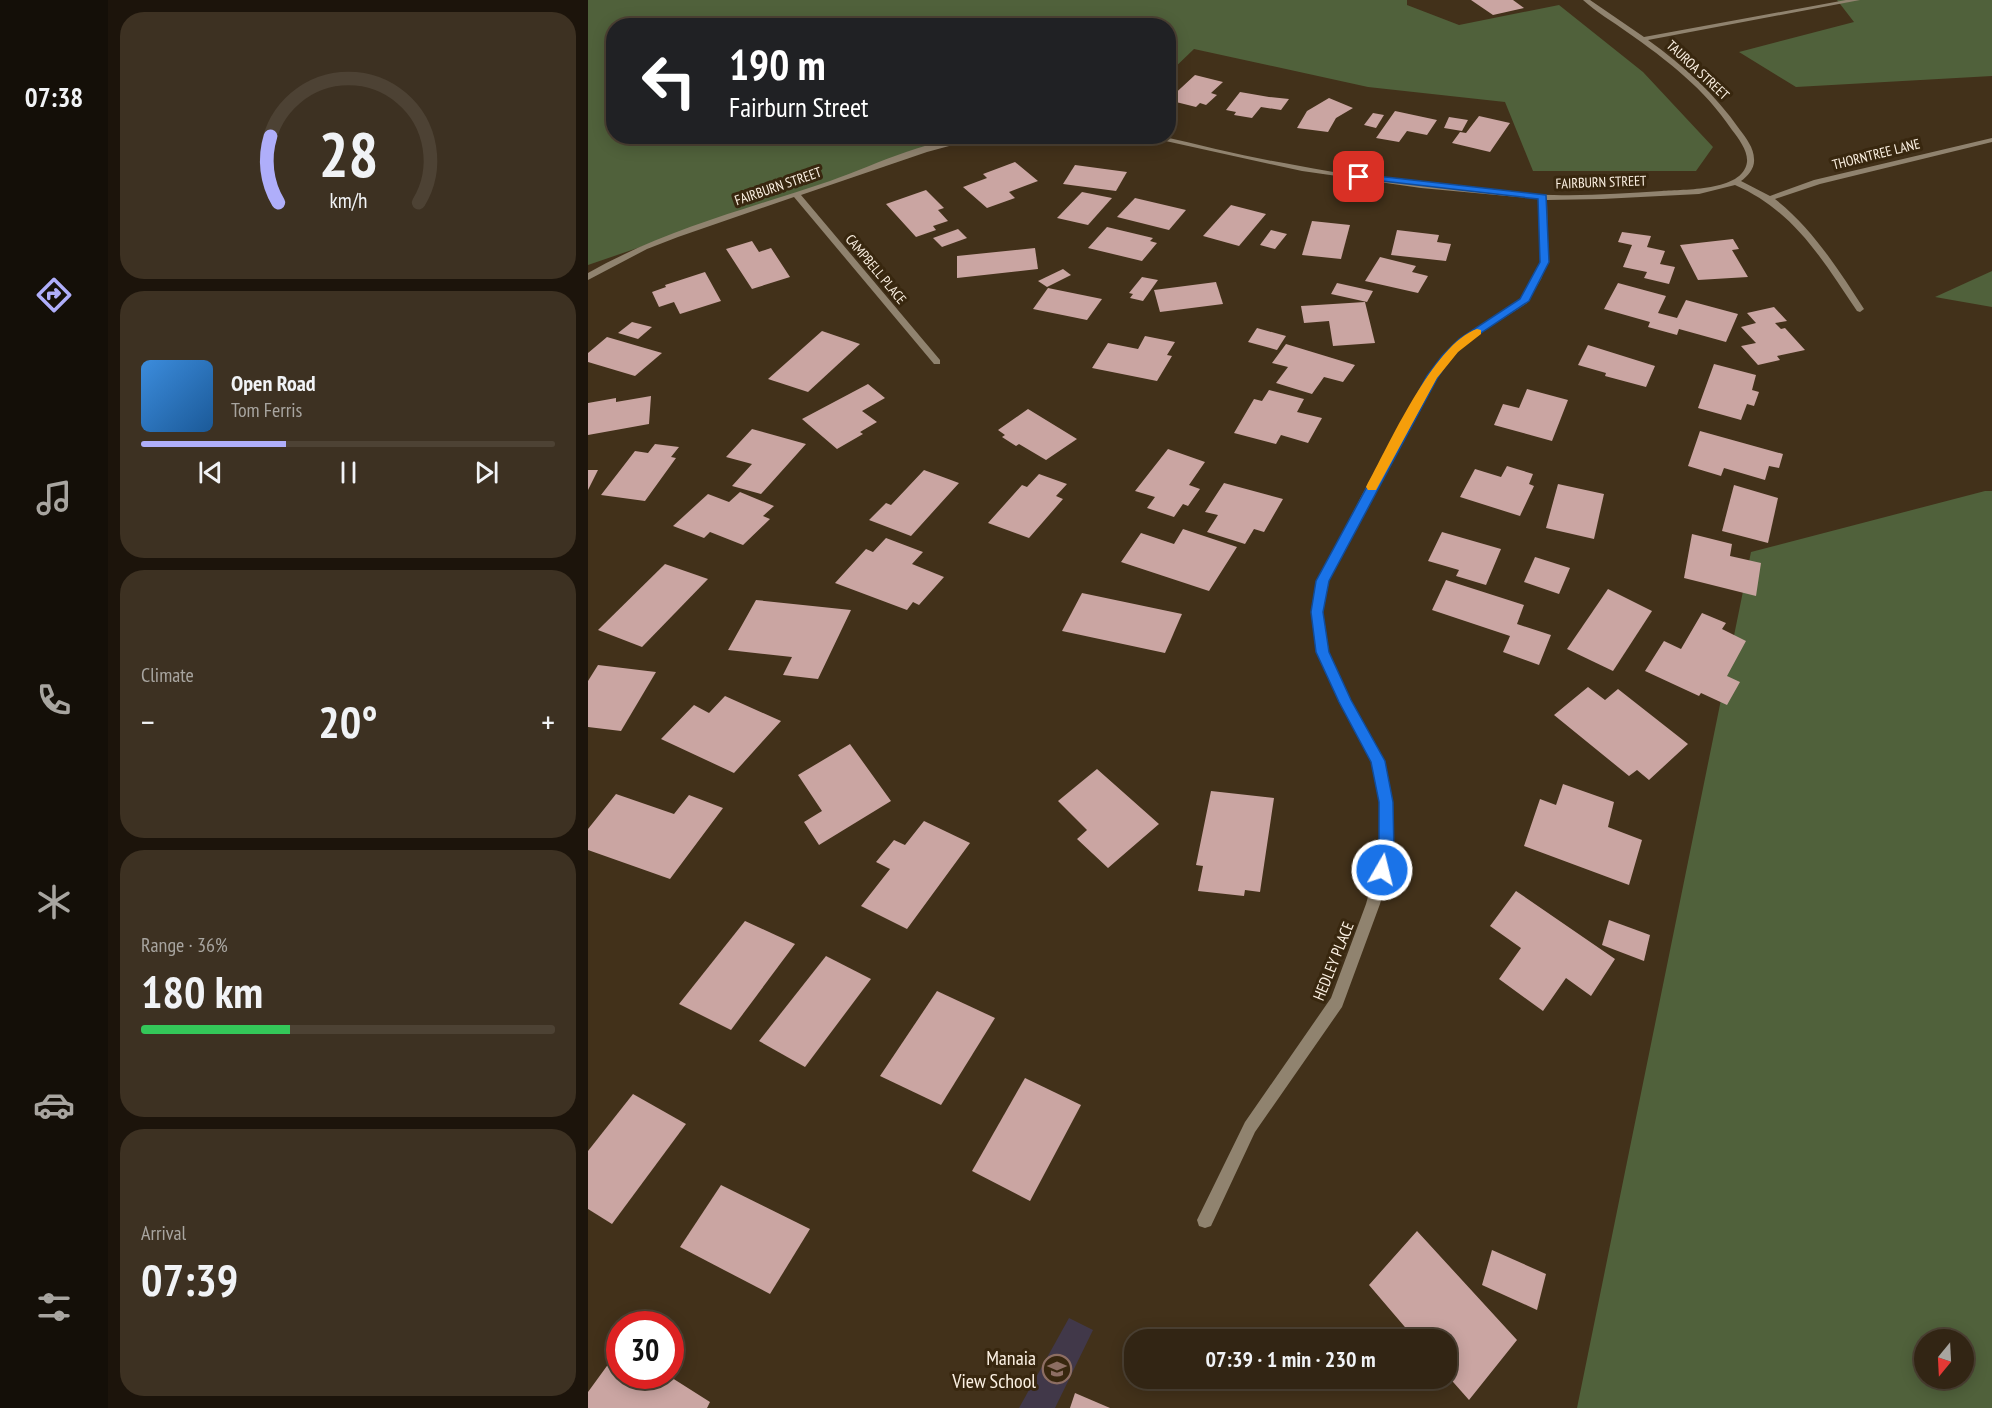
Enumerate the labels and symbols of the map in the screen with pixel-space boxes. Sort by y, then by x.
street label: TAUROA STREET [1663,36,1734,104]
street label: THORNTREE LANE [1830,134,1922,174]
pin [1333,151,1384,202]
street label: FAIRBURN STREET [732,162,825,209]
street label: FAIRBURN STREET [1555,171,1647,193]
street label: CAMPBELL PLACE [842,230,910,308]
position arrow [1350,838,1414,902]
street label: HEDLEY PLACE [1308,919,1358,1003]
speed limit sign: 30 [606,1311,684,1389]
north arrow [1914,1329,1974,1389]
place label: Manaia View School [951,1345,1036,1394]
school or university icon: Manaia View School [1041,1353,1073,1385]

